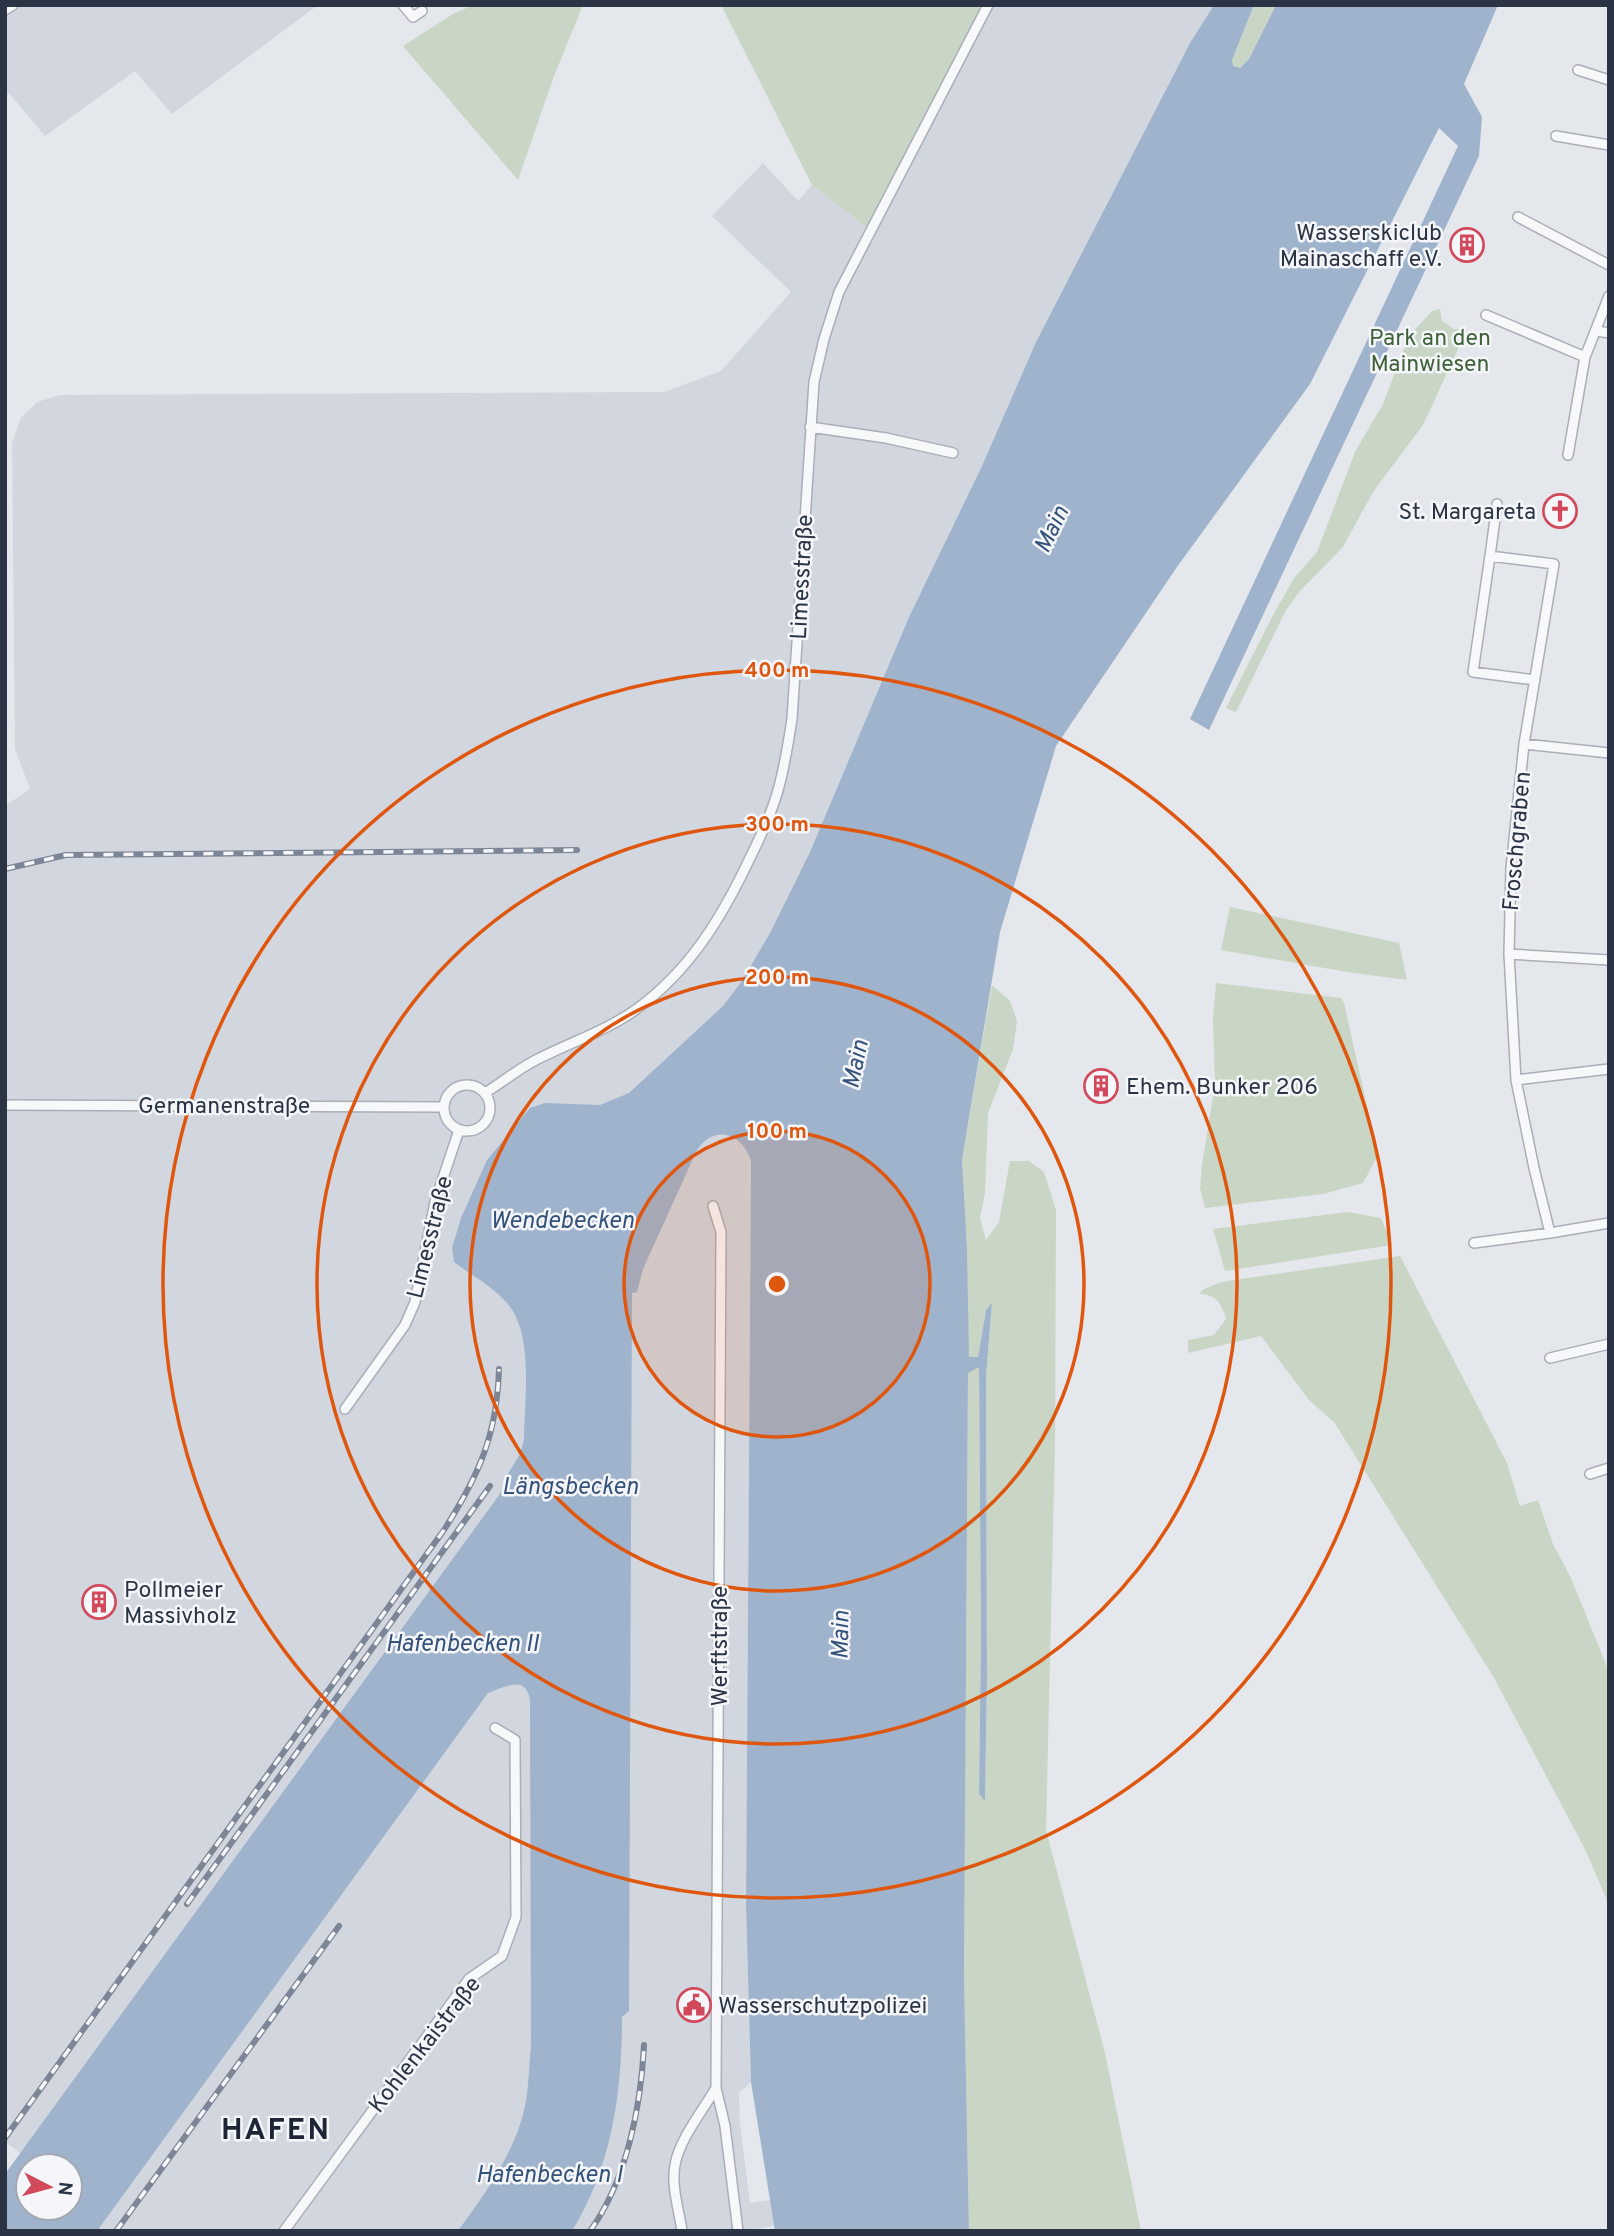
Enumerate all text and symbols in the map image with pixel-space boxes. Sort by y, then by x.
place label: Wasserskiclub Mainaschaff e.V. [1280,220,1442,275]
building icon: Wasserskiclub Mainaschaff e.V. [1448,226,1486,264]
park label: Park an den Mainwiesen [1369,325,1491,380]
church icon: St. Margareta [1541,492,1579,530]
place label: St. Margareta [1398,499,1536,528]
water label: Main [1029,501,1077,559]
street label: Limesstraße [786,514,821,641]
text: 400 m [745,658,809,685]
street label: Froschgraben [1498,770,1539,912]
text: 300 m [745,812,809,839]
text: 200 m [745,965,809,992]
water label: Main [837,1037,877,1092]
building icon: Ehem. Bunker 206 [1082,1067,1120,1105]
place label: Ehem. Bunker 206 [1126,1074,1318,1103]
street label: Germanenstraße [138,1093,310,1122]
text: 100 m [747,1119,807,1146]
street label: Limesstraße [402,1173,461,1302]
water label: Wendebecken [490,1207,634,1237]
centre of rings [765,1272,789,1296]
water label: Längsbecken [502,1473,638,1503]
place label: Pollmeier Massivholz [124,1577,237,1632]
building icon: Pollmeier Massivholz [80,1583,118,1621]
street label: Werftstraße [707,1586,736,1706]
water label: Main [827,1610,857,1660]
water label: Hafenbecken II [386,1630,540,1660]
street label: Kohlenkaistraße [364,1971,488,2120]
public building icon: Wasserschutzpolizei [675,1986,713,2024]
place label: Wasserschutzpolizei [718,1993,927,2022]
district label: HAFEN [221,2113,331,2150]
north arrow [14,2152,84,2222]
water label: Hafenbecken I [476,2161,624,2191]
text: N [51,2181,77,2197]

